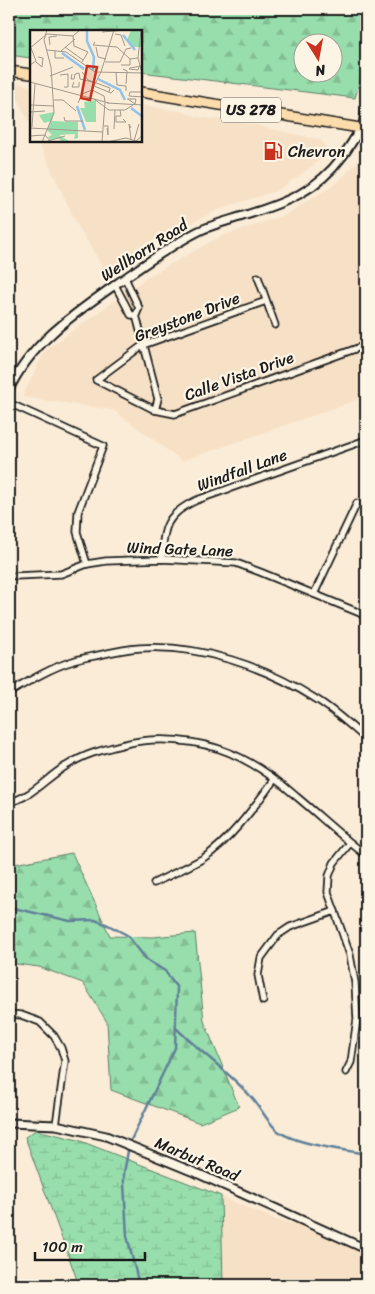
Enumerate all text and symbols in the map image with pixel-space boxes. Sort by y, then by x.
inset map [30,30,142,142]
north arrow [292,32,342,82]
text: N [313,57,329,84]
road number: US 278 [221,98,281,122]
place label: Chevron [288,137,346,166]
fuel station icon: Chevron [262,140,284,162]
street label: Wellborn Road [94,210,195,289]
street label: Greystone Drive [130,283,244,351]
street label: Calle Vista Drive [180,343,298,409]
street label: Windfall Lane [193,440,291,500]
street label: Wind Gate Lane [126,533,234,565]
street label: Marbut Road [150,1128,245,1190]
scale bar [35,1229,145,1261]
text: 100 m [42,1234,83,1260]

